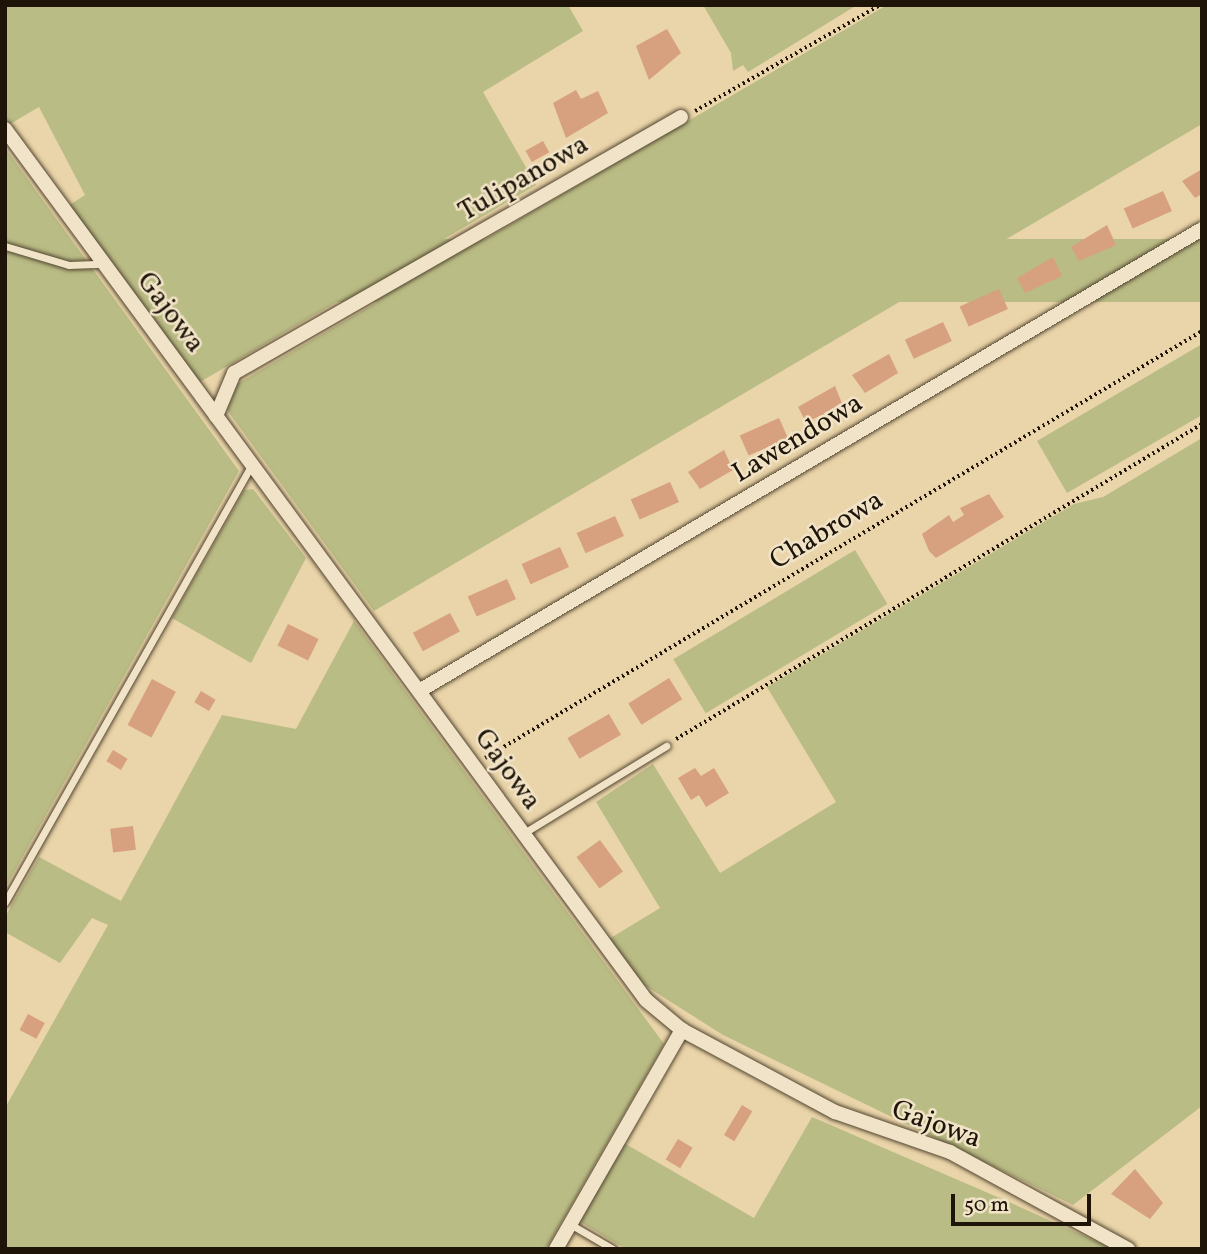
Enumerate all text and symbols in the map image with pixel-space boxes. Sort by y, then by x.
street label: Tulipanowa [453,128,595,230]
street label: Gajowa [129,266,211,360]
street label: Lawendowa [727,387,869,491]
street label: Chabrowa [764,484,890,578]
street label: Gajowa [466,723,548,817]
street label: Gajowa [887,1093,985,1157]
scale bar [955,1180,1095,1224]
text: 50 m [964,1191,1009,1220]

